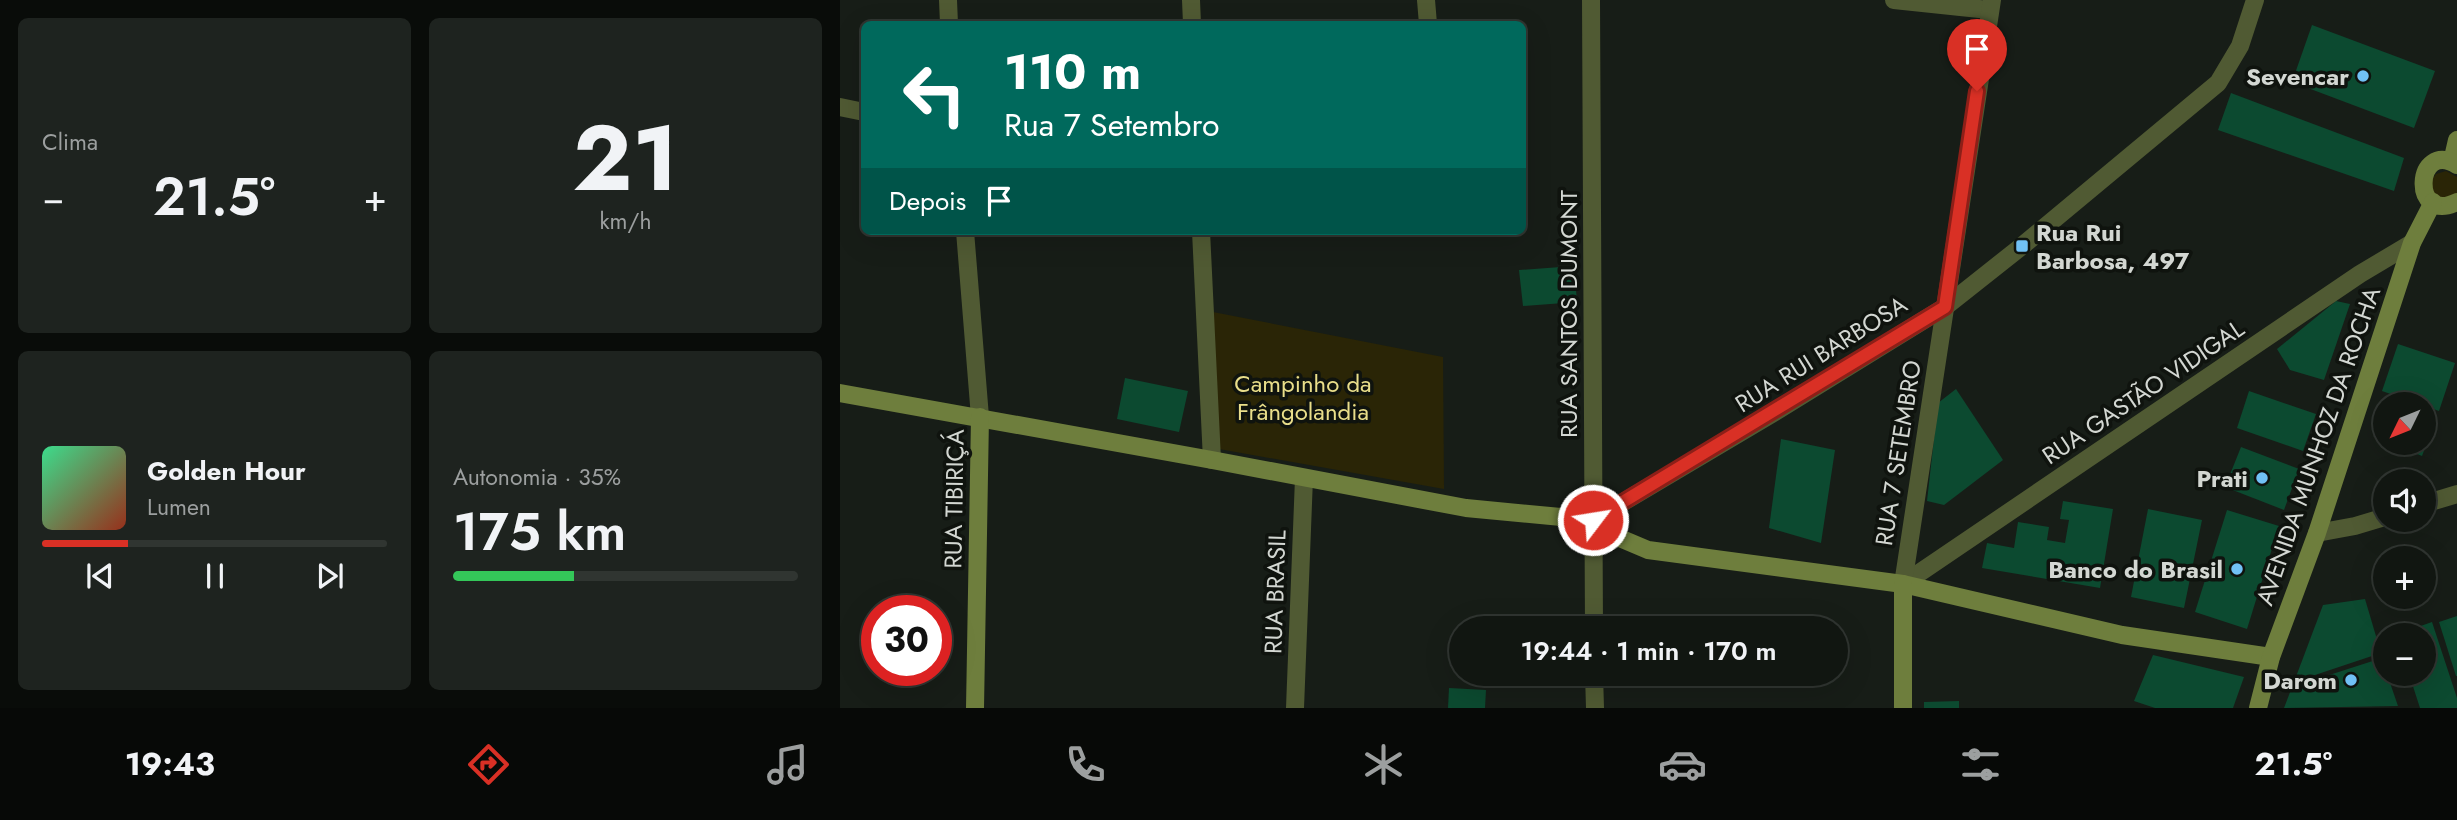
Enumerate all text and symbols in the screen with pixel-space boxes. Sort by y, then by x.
pin [1947,19,2007,91]
icon: arrive [1958,30,1996,68]
text: 110 m [1004,37,1141,107]
icon: left [889,49,980,140]
place label: Sevencar [2246,59,2349,94]
marker: Sevencar [2355,68,2371,84]
text: 21 [572,93,679,224]
text: Rua 7 Setembro [1004,102,1219,148]
text: Clima [42,125,98,159]
text: 21.5° [153,159,275,235]
text: − [42,170,64,225]
text: + [364,170,387,225]
text: Depois [889,182,966,220]
icon: arrive [980,182,1018,220]
street label: RUA SANTOS DUMONT [1551,190,1586,438]
text: km/h [600,204,651,238]
place label: Rua Rui Barbosa, 497 [2036,215,2190,278]
marker: Rua Rui Barbosa, 497 [2014,238,2030,254]
street label: AVENIDA MUNHOZ DA ROCHA [2247,282,2389,610]
street label: RUA RUI BARBOSA [1728,287,1914,421]
street label: RUA GASTÃO VIDIGAL [2035,311,2251,473]
street label: RUA 7 SETEMBRO [1866,358,1930,548]
park label: Campinho da Frângolandia [1234,366,1372,429]
north arrow [2373,392,2436,455]
map controls [2373,392,2436,686]
street label: RUA TIBIRIÇÁ [935,429,973,569]
text: Golden Hour [147,452,306,490]
text: Autonomia · 35% [453,460,621,494]
place label: Prati [2196,461,2248,496]
button: sound [2373,469,2436,532]
marker: Prati [2254,470,2270,486]
position arrow [1556,483,1630,557]
text: Lumen [147,490,211,524]
text: 175 km [453,494,626,570]
street label: RUA BRASIL [1255,529,1295,655]
button: + [2373,546,2436,609]
place label: Banco do Brasil [2048,552,2223,587]
icon: previous [81,557,119,595]
icon: pause [196,557,234,595]
icon: next [311,557,349,595]
marker: Banco do Brasil [2229,561,2245,577]
speed limit sign: 30 [861,595,952,686]
button: − [2373,623,2436,686]
text: 19:44 · 1 min · 170 m [1520,632,1777,670]
place label: Darom [2263,663,2337,698]
marker: Darom [2343,672,2359,688]
icon: directions [464,740,513,789]
icon: music [763,740,812,789]
icon: phone [1061,740,1110,789]
icon: climate [1359,740,1408,789]
icon: car [1658,740,1707,789]
icon: filters [1956,740,2005,789]
text: 19:43 [125,741,215,787]
text: 21.5° [2255,741,2332,787]

